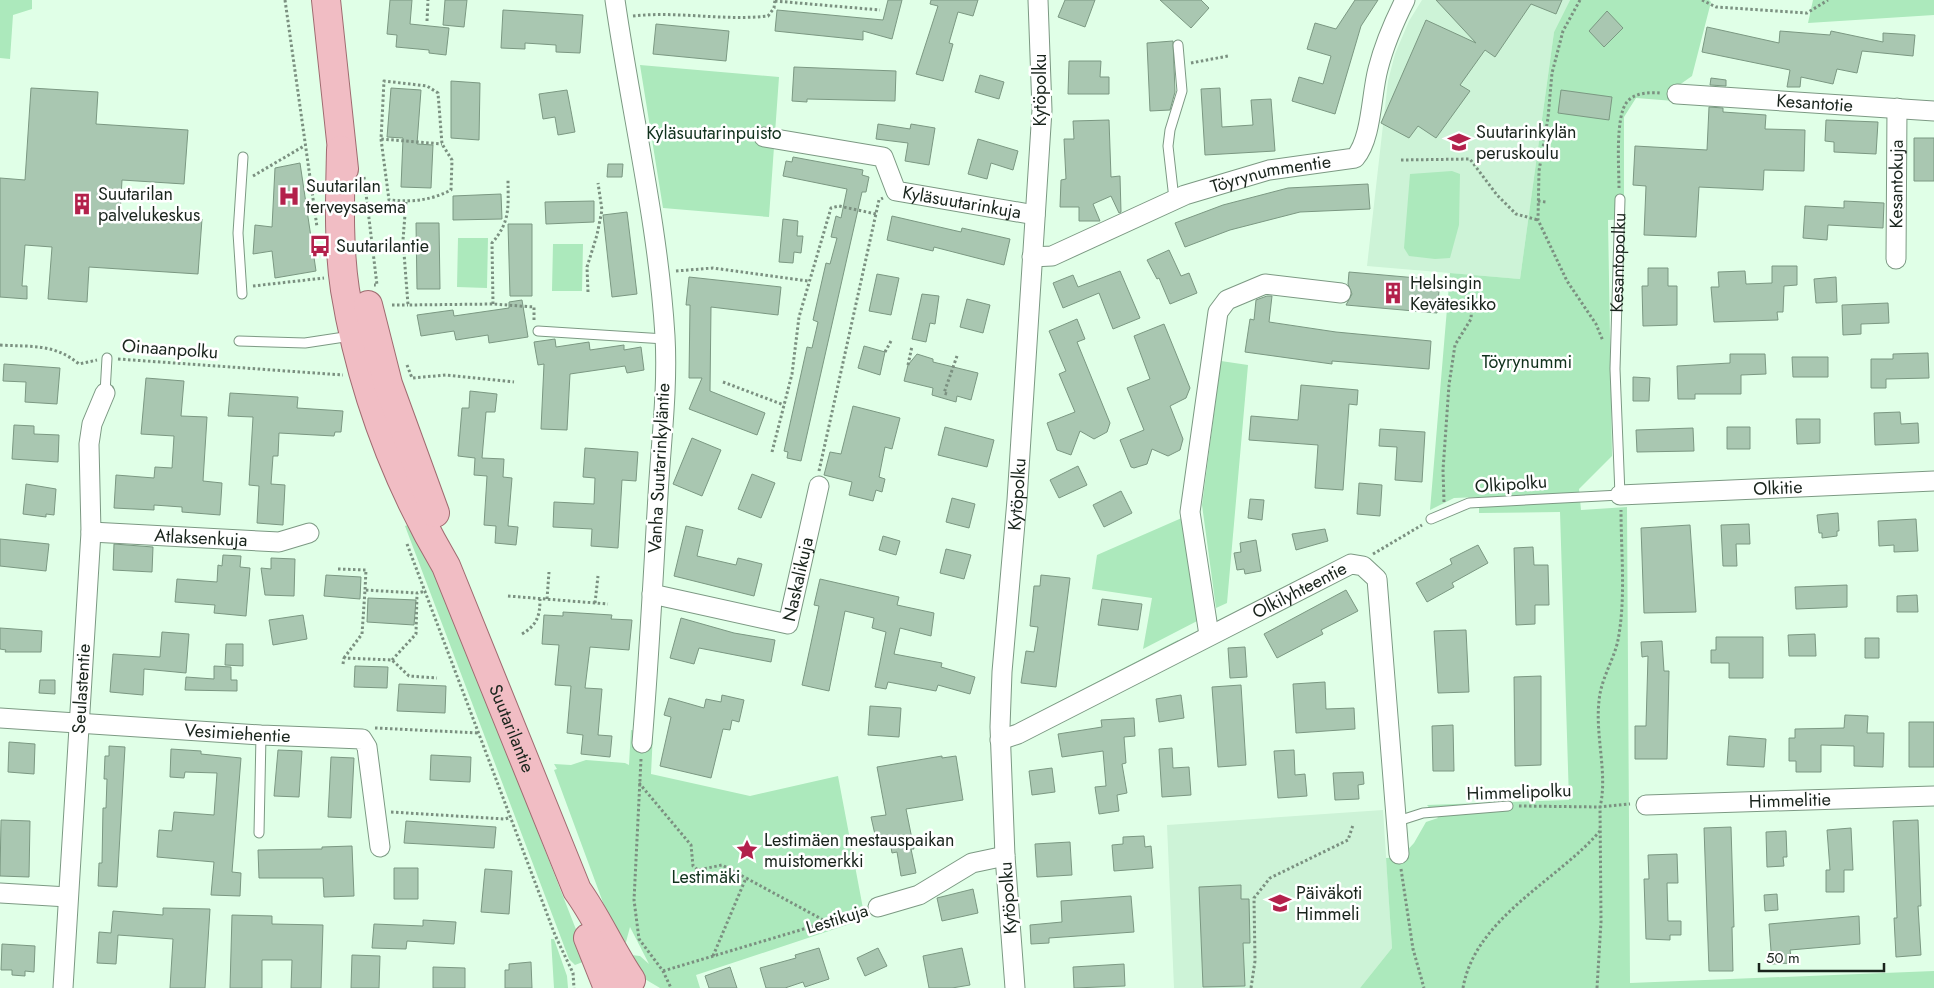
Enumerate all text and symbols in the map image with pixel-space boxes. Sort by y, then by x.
street label: Kytöpolku [1027,54,1053,126]
street label: Kesantotie [1776,88,1854,119]
place label: Suutarinkylän peruskoulu [1476,119,1576,166]
park label: Kyläsuutarinpuisto [646,120,782,146]
school or university icon: Suutarinkylän peruskoulu [1446,129,1472,155]
street label: Kesantokuja [1883,139,1910,229]
street label: Töyrynummentie [1207,149,1333,200]
place label: Suutarilan terveysasema [306,173,406,220]
street label: Kyläsuutarinkuja [901,179,1023,225]
place label: Suutarilan palvelukeskus [98,181,200,228]
hospital icon: Suutarilan terveysasema [276,183,302,209]
building icon: Suutarilan palvelukeskus [69,191,95,217]
street label: Kesantopolku [1604,212,1633,313]
bus stop icon: Suutarilantie [307,233,333,259]
place label: Suutarilantie [336,233,429,259]
place label: Helsingin Kevätesikko [1410,270,1496,317]
building icon: Helsingin Kevätesikko [1380,280,1406,306]
street label: Oinaanpolku [121,333,219,365]
park label: Töyrynummi [1482,349,1572,375]
street label: Vanha Suutarinkyläntie [642,382,676,554]
street label: Kytöpolku [1001,457,1033,532]
street label: Olkipolku [1474,469,1548,499]
street label: Olkitie [1753,474,1803,502]
street label: Atlaksenkuja [154,522,248,553]
street label: Naskalikuja [776,535,820,624]
street label: Olkilyhteentie [1248,555,1351,625]
street label: Seulastentie [66,643,97,734]
street label: Suutarilantie [482,680,541,777]
street label: Vesimiehentie [184,717,291,749]
street label: Himmelipolku [1466,777,1572,807]
street label: Himmelitie [1749,786,1831,815]
place label: Lestimäen mestauspaikan muistomerkki [764,827,954,874]
place icon: Lestimäen mestauspaikan muistomerkki [734,837,760,863]
street label: Kytöpolku [992,861,1024,935]
park label: Lestimäki [672,864,741,890]
place label: Päiväkoti Himmeli [1296,880,1362,927]
school or university icon: Päiväkoti Himmeli [1267,890,1293,916]
street label: Lestikuja [803,897,871,941]
scale bar [1759,940,1884,972]
text: 50 m [1766,947,1800,969]

